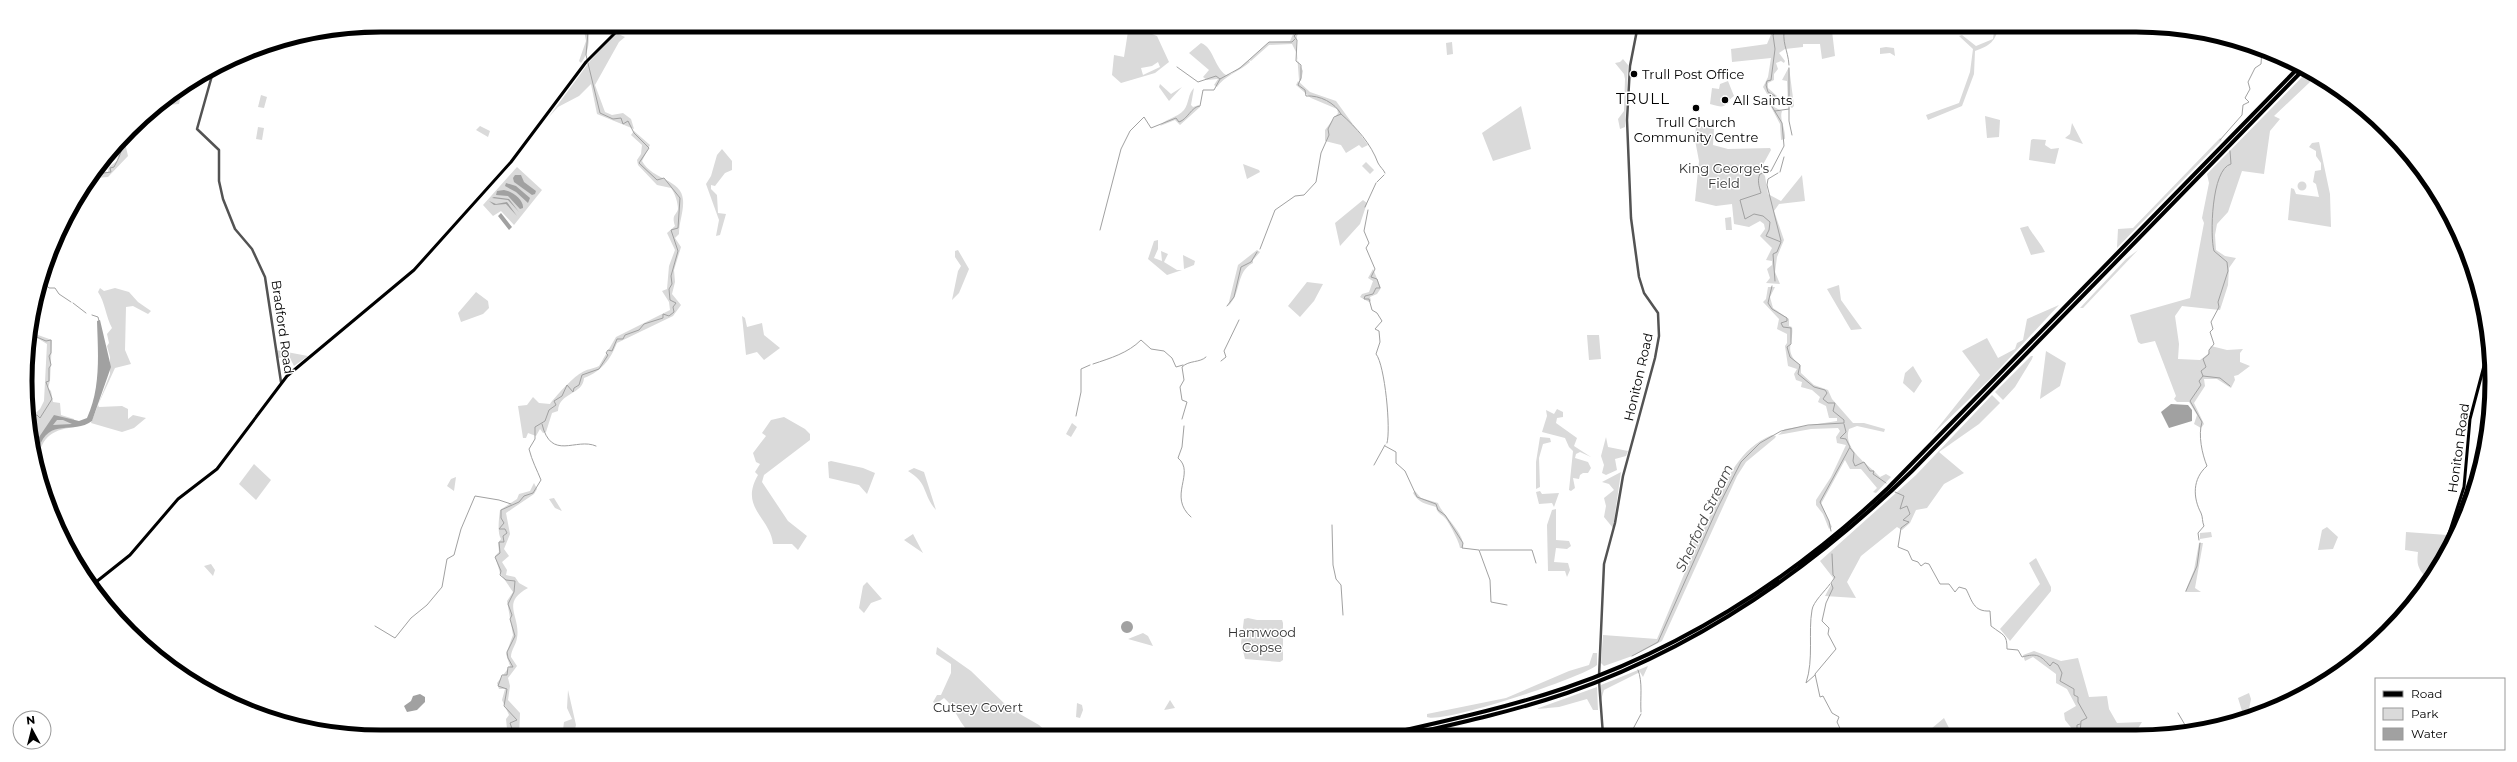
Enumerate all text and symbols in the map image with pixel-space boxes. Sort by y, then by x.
place label: Trull Post Office [1642,66,1744,82]
marker: Trull Post Office [1629,69,1639,79]
district label: TRULL [1616,89,1670,108]
place label: All Saints [1733,92,1792,108]
marker: All Saints [1720,95,1730,105]
marker: Trull Church Community Centre [1691,103,1701,113]
place label: Trull Church Community Centre [1634,114,1758,145]
park label: King George's Field [1679,160,1769,191]
street label: Bradford Road [268,279,298,375]
street label: Honiton Road [1620,331,1656,423]
street label: Honiton Road [2444,402,2472,494]
water label: Sherford Stream [1671,461,1737,575]
park label: Hamwood Copse [1228,624,1296,655]
legend [2375,678,2505,750]
text: Road [2411,686,2442,701]
park label: Cutsey Covert [933,699,1023,715]
text: Park [2411,706,2439,721]
north arrow [12,710,52,750]
text: N [26,713,36,728]
text: Water [2411,726,2448,741]

